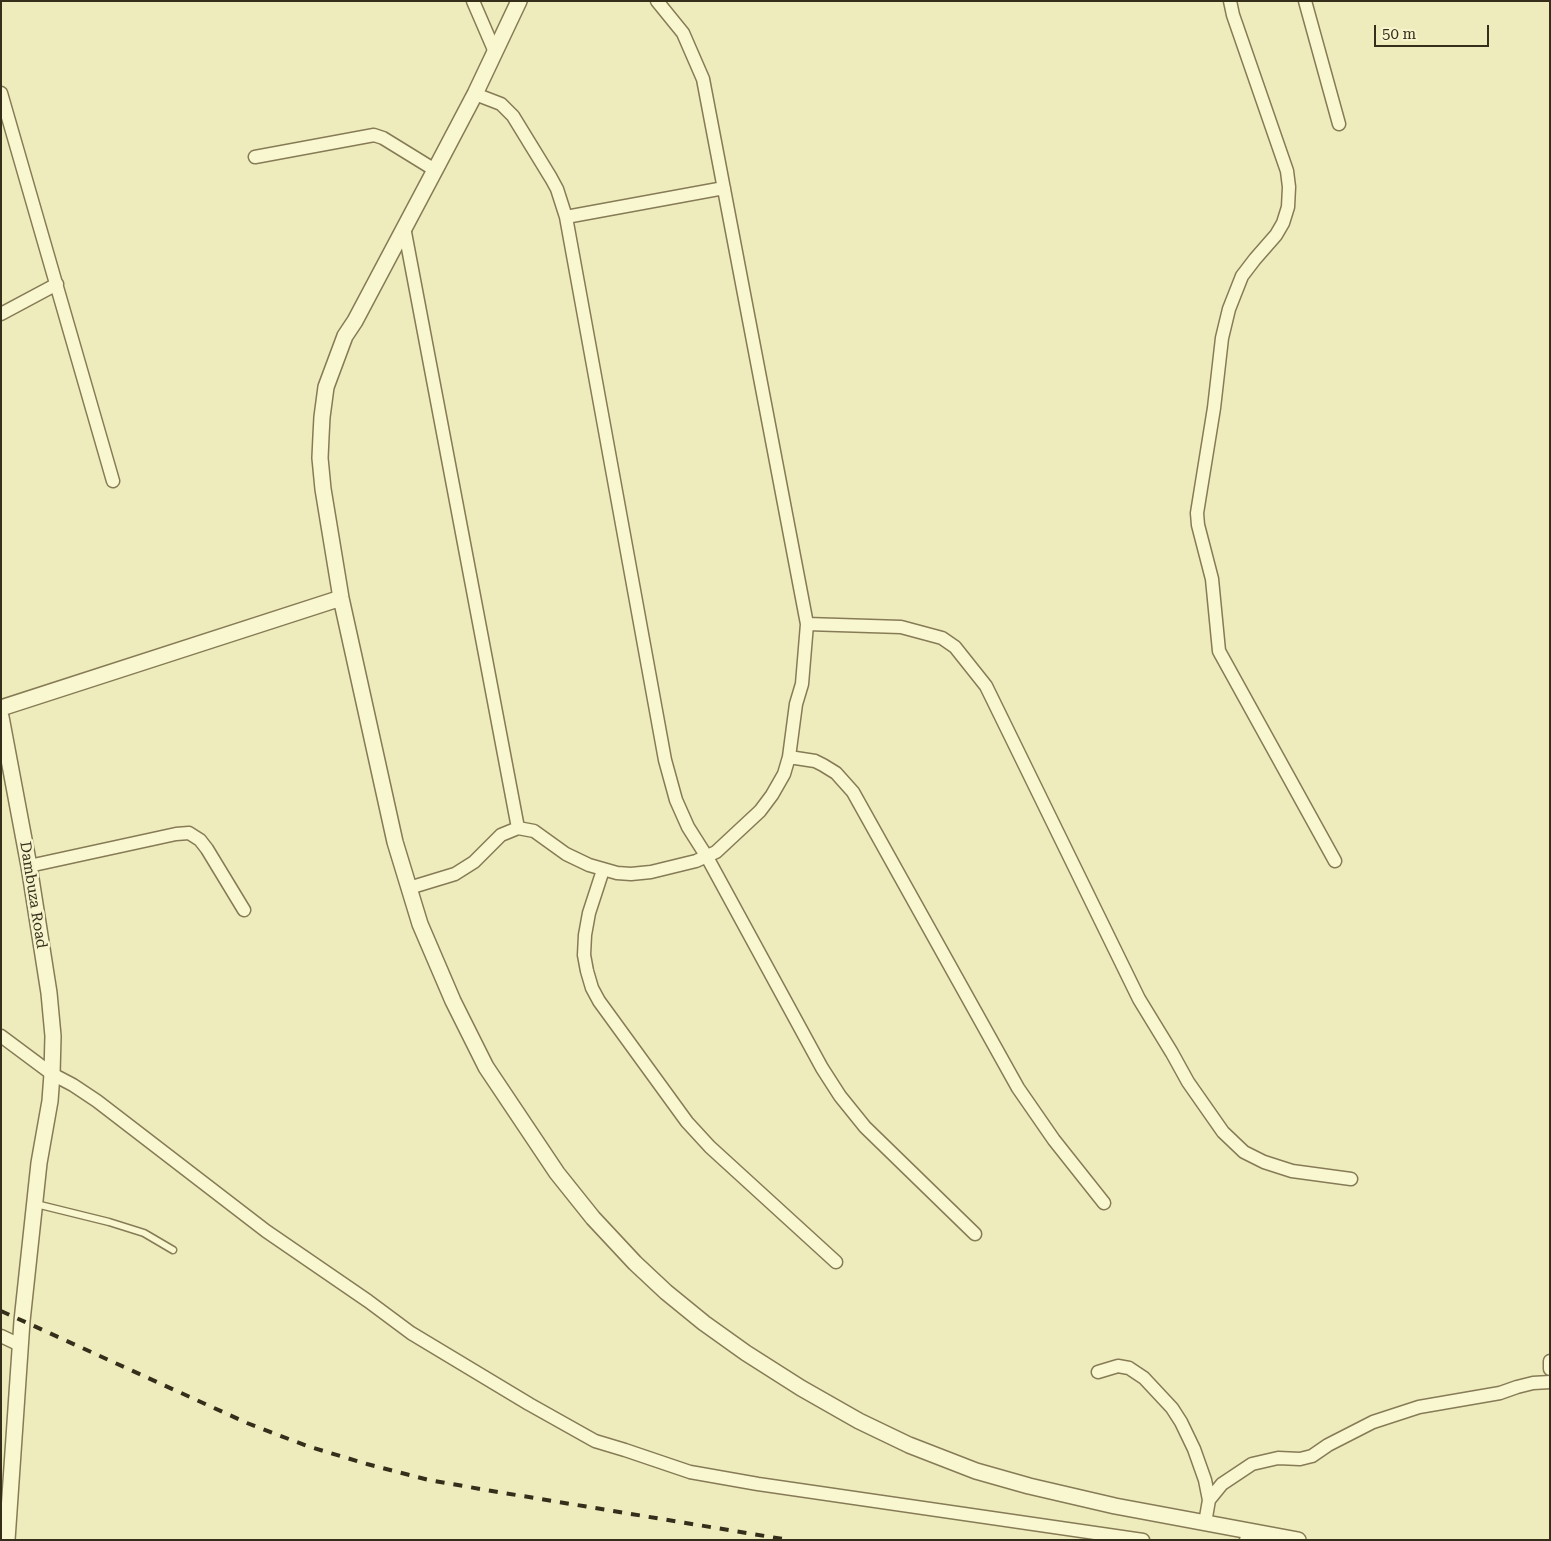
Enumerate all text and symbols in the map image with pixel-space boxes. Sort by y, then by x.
scale bar [1376,15,1491,47]
text: 50 m [1382,25,1416,43]
street label: Dambuza Road [16,840,50,950]

